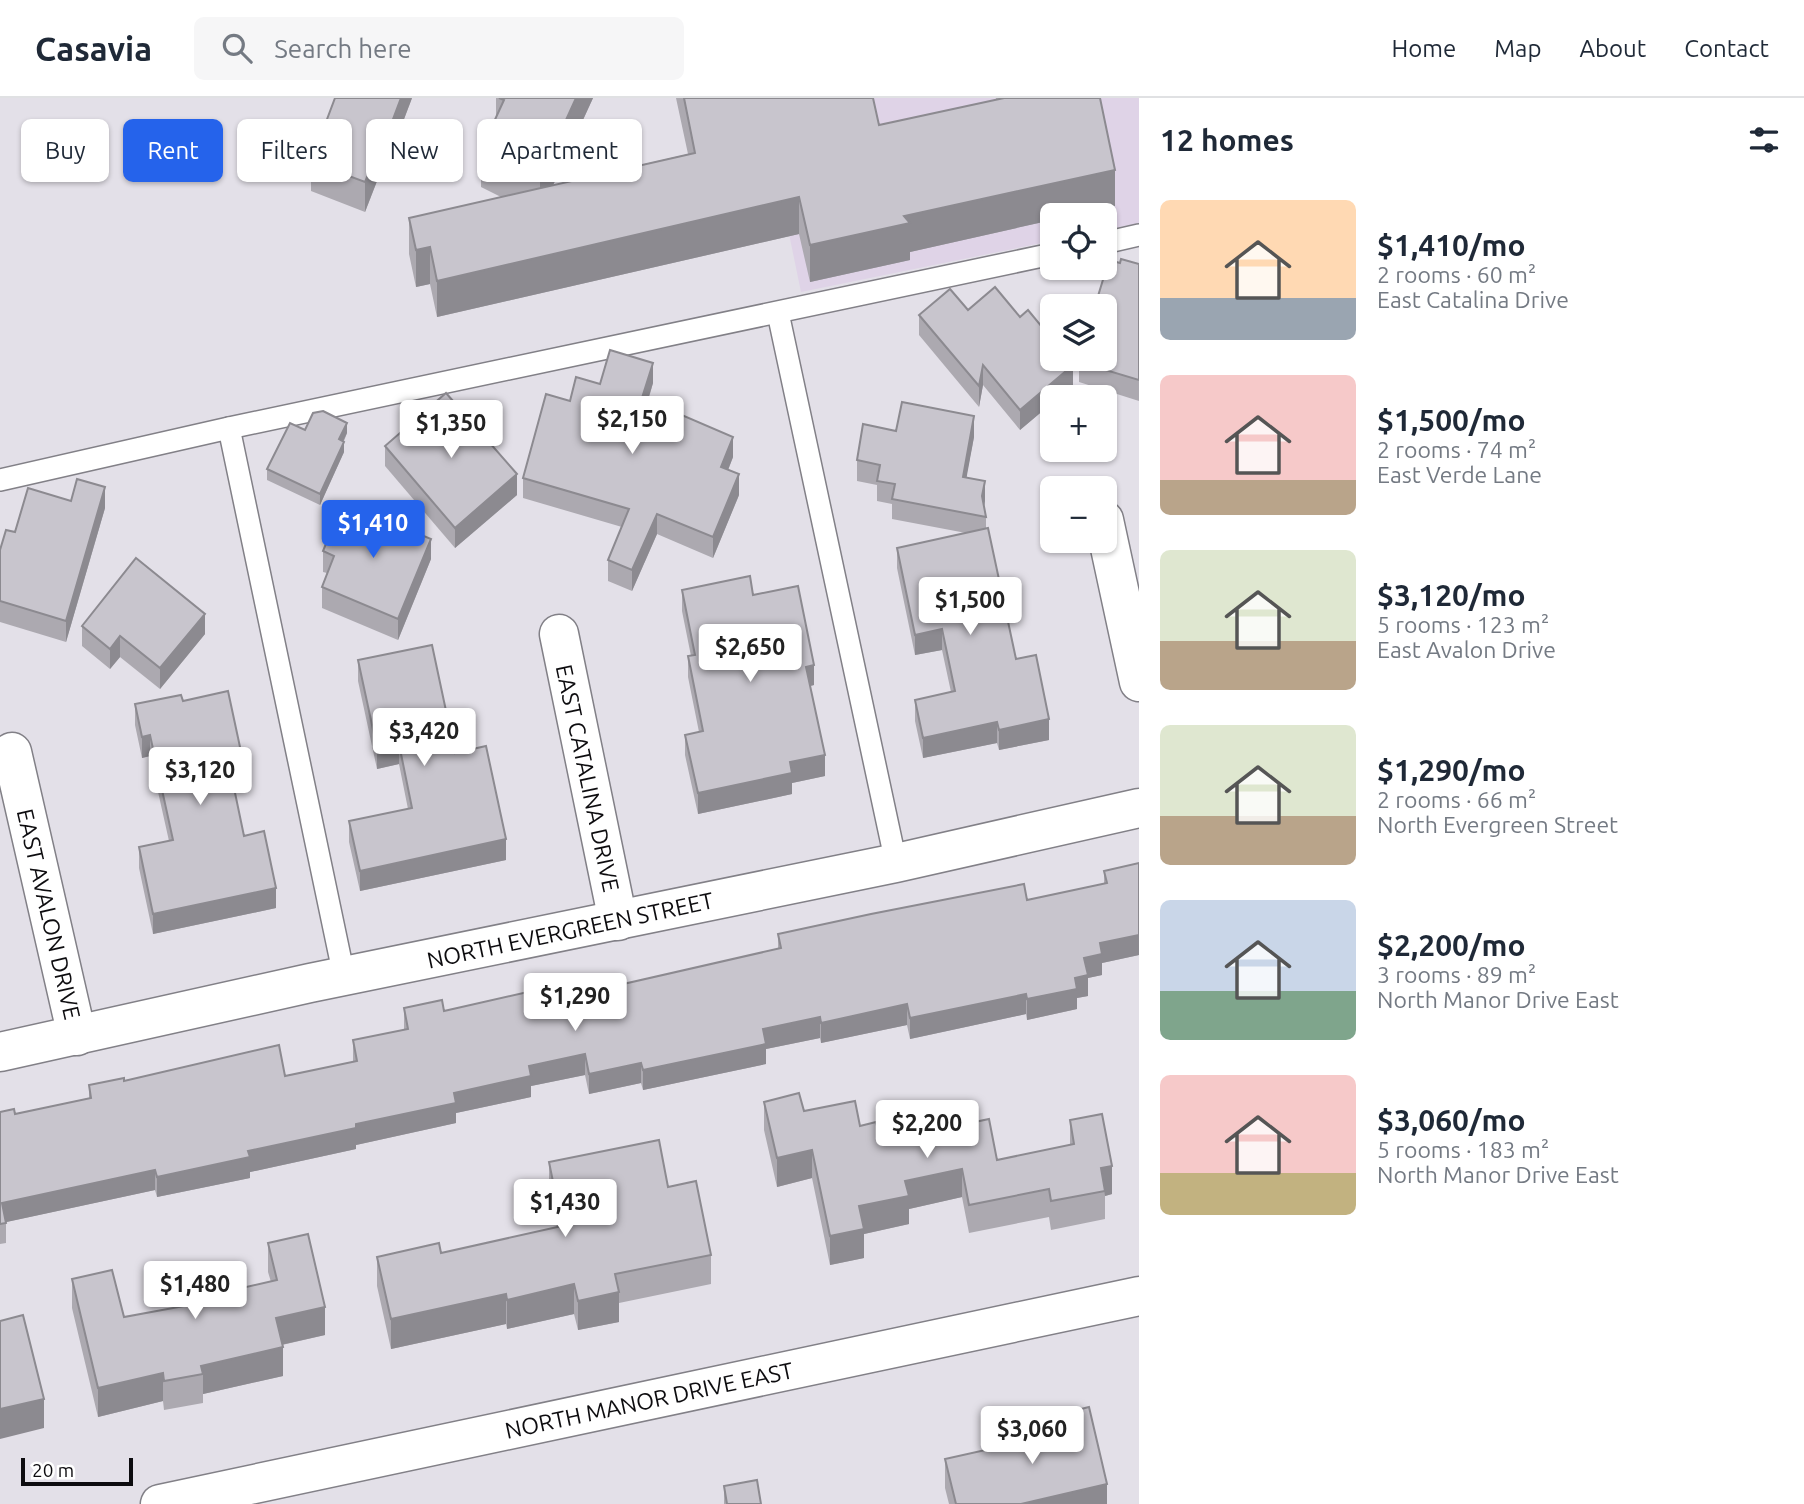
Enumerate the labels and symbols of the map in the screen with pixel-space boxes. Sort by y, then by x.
pin: $2,150 [575,396,689,456]
pin: $1,350 [394,400,508,460]
pin: $1,410 [316,500,430,560]
pin: $1,500 [913,578,1027,637]
pin: $2,650 [693,624,807,684]
street label: EAST CATALINA DRIVE [552,662,624,894]
pin: $3,420 [367,708,481,768]
pin: $3,120 [143,748,257,807]
street label: EAST AVALON DRIVE [13,806,85,1022]
street label: NORTH EVERGREEN STREET [425,887,716,973]
pin: $1,290 [518,974,632,1033]
pin: $2,200 [870,1100,984,1160]
pin: $1,430 [508,1180,622,1239]
pin: $1,480 [138,1262,252,1321]
street label: NORTH MANOR DRIVE EAST [503,1357,796,1443]
pin: $3,060 [975,1406,1089,1466]
scale bar [21,1455,133,1487]

